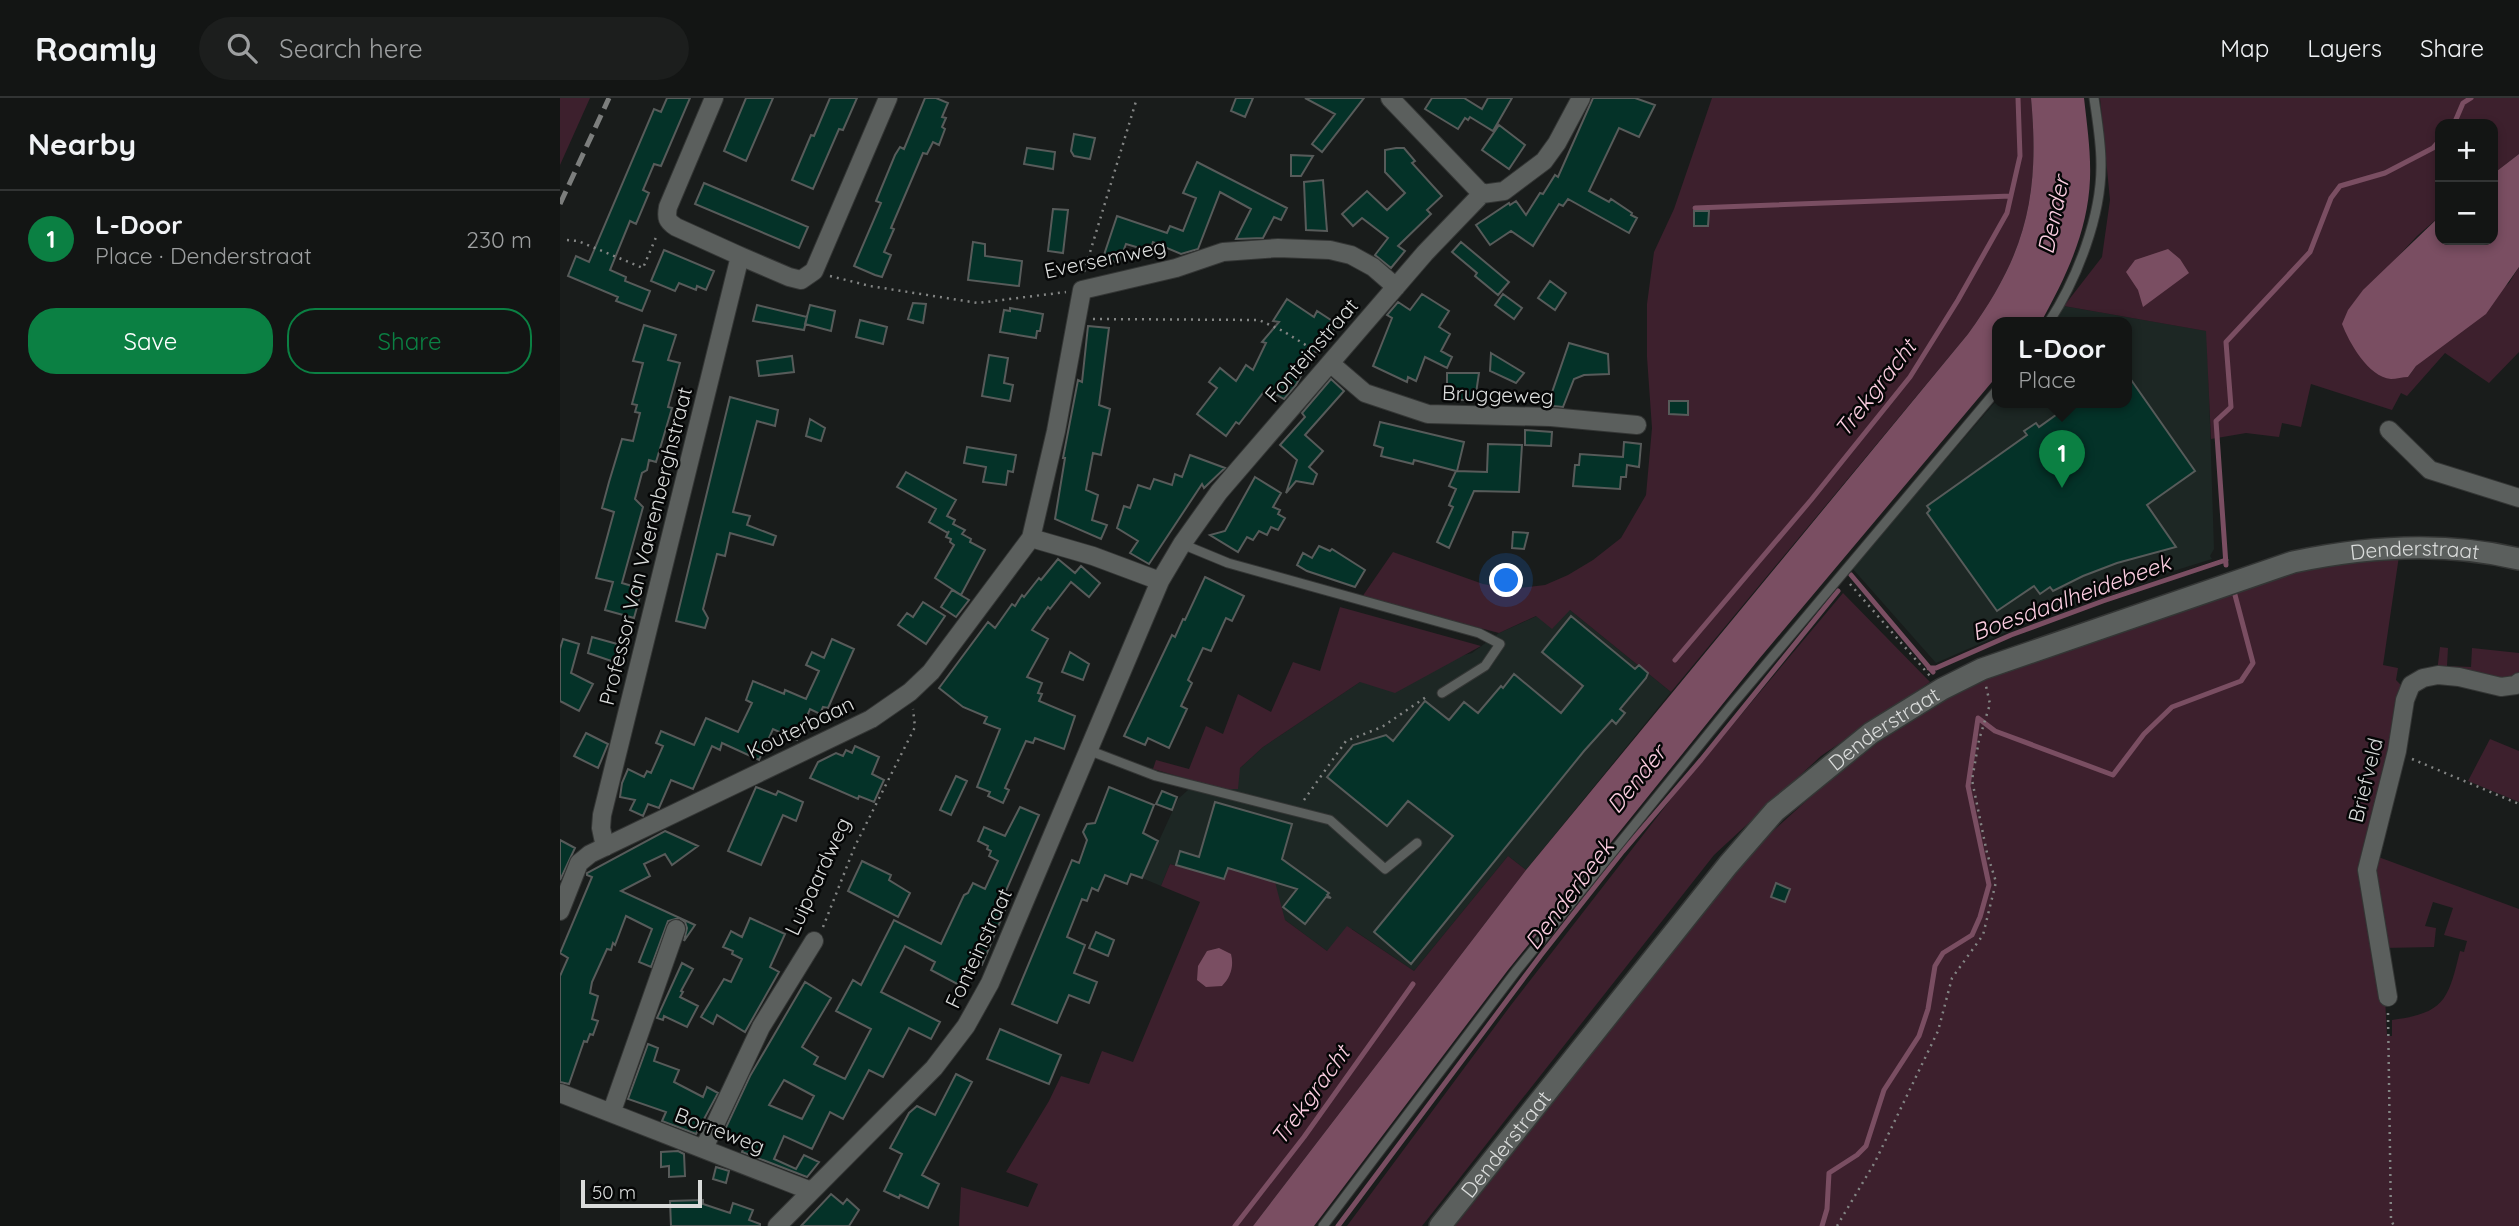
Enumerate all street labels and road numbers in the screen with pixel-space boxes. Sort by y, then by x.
street label: Eversemweg [1042,232,1168,284]
street label: Fonteinstraat [1259,293,1363,407]
street label: Bruggeweg [1442,379,1554,409]
street label: Professor Van Vaerenberghstraat [593,384,697,708]
street label: Denderstraat [2349,535,2481,565]
street label: Denderstraat [1823,681,1944,776]
street label: Kouterbaan [742,690,858,764]
street label: Briefveld [2342,735,2388,825]
street label: Luipaardweg [778,813,856,939]
street label: Fonteinstraat [939,884,1017,1012]
street label: Denderstraat [1455,1085,1556,1203]
street label: Borreweg [671,1101,769,1159]

